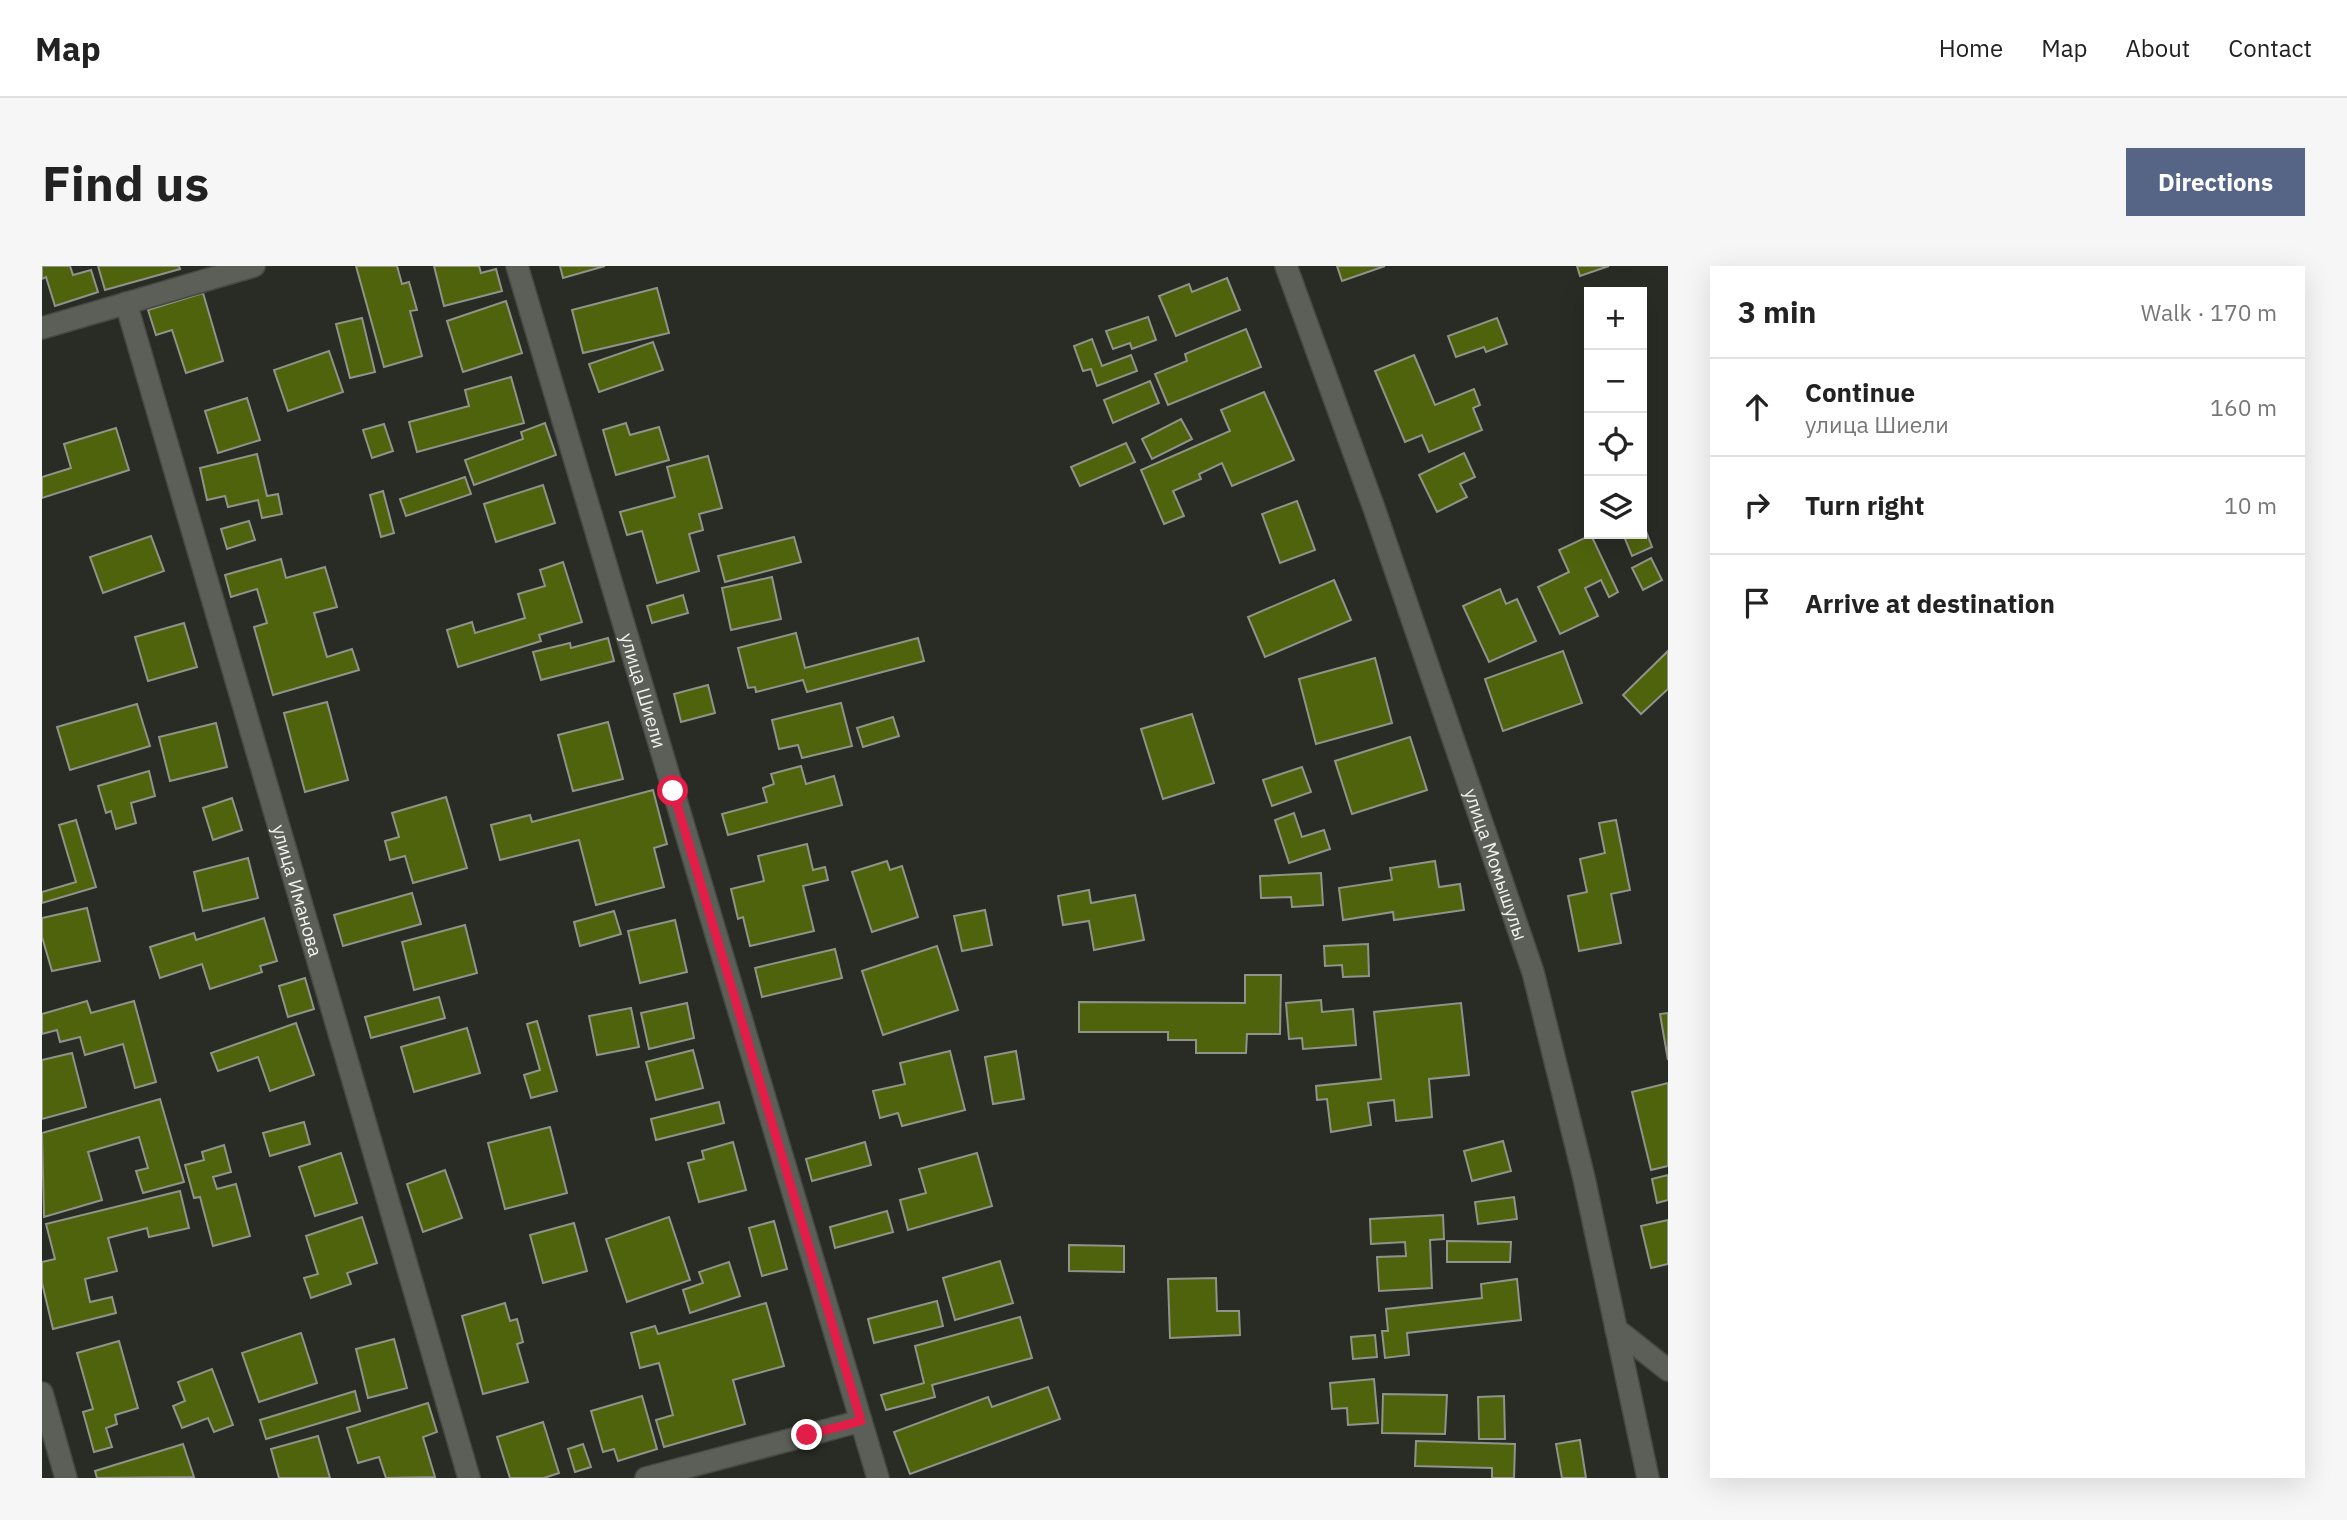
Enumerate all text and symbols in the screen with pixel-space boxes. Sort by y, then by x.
text: Map [35,27,101,70]
text: Home [1939,32,2003,64]
text: Map [2041,32,2087,64]
text: About [2125,32,2190,64]
text: Contact [2228,32,2312,64]
button: Directions [2126,148,2305,216]
text: Find us [42,151,209,214]
map controls [1584,287,1647,539]
button: + [1584,287,1647,350]
text: 3 min [1738,292,1816,331]
text: Walk · 170 m [2141,297,2277,327]
button: − [1584,350,1647,413]
text: Continue [1805,375,1915,409]
icon: ahead [1738,388,1776,426]
text: 160 m [2210,392,2277,422]
text: улица Шиели [1805,409,1949,439]
button: locate [1584,413,1647,476]
button: layers [1584,476,1647,539]
icon: right [1738,486,1776,524]
text: Turn right [1805,488,1924,522]
text: 10 m [2224,490,2277,520]
icon: arrive [1738,584,1776,622]
text: Arrive at destination [1805,586,2055,620]
street label: улица Шиели [615,630,672,751]
route start [657,775,688,806]
street label: улица Момышулы [1459,785,1533,943]
street label: улица Иманова [267,822,328,959]
route end [791,1419,822,1450]

